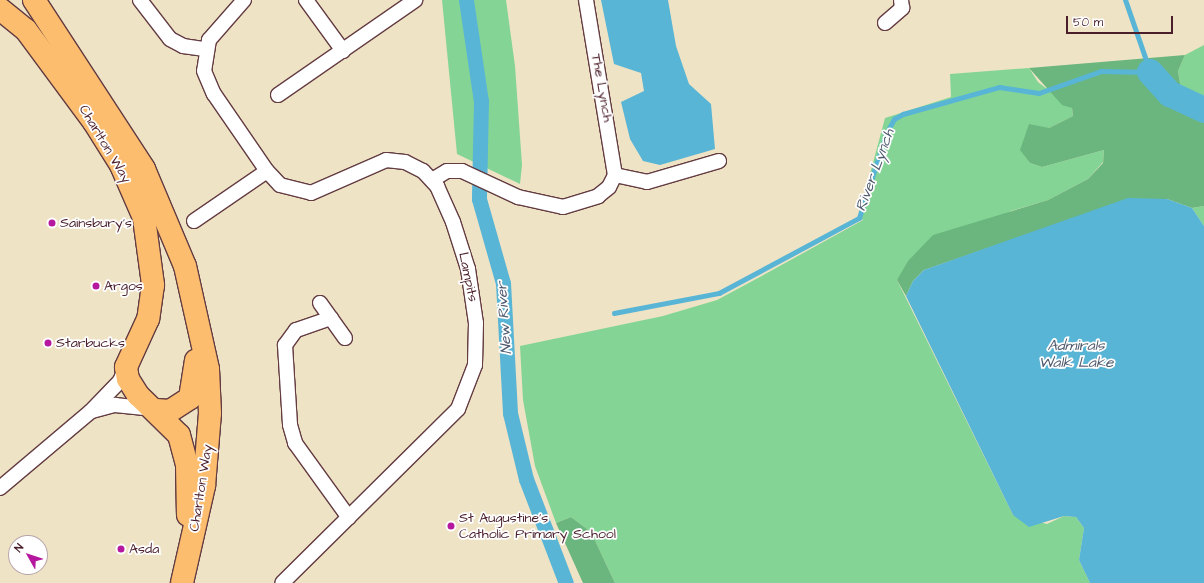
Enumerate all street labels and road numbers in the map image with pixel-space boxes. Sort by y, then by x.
street label: The Lynch [588,53,616,123]
street label: Charlton Way [75,102,135,186]
street label: Lampits [455,251,481,303]
street label: Charlton Way [186,443,216,533]

